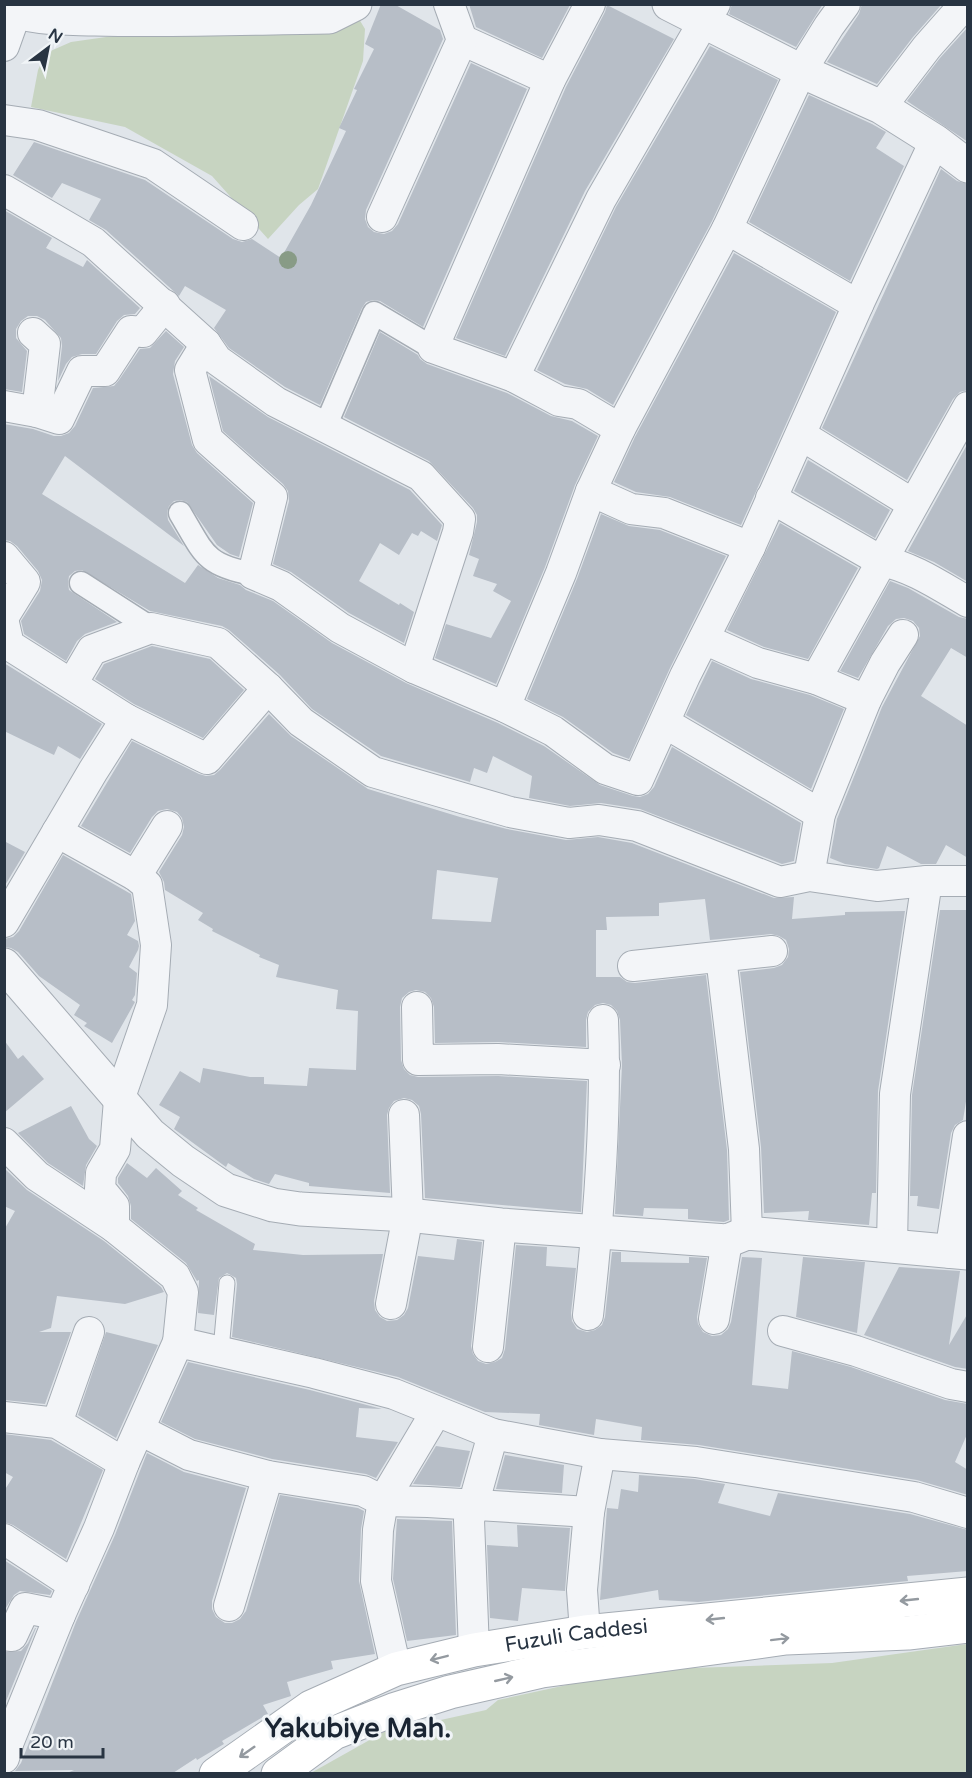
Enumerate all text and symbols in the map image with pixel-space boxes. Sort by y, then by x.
north arrow [18,18,78,78]
text: N [45,24,66,48]
one-way arrow [900,1595,920,1606]
street label: Fuzuli Caddesi [503,1613,649,1657]
one-way arrow [706,1614,726,1625]
one-way arrow [769,1633,789,1644]
one-way arrow [430,1653,449,1665]
one-way arrow [494,1673,513,1685]
district label: Yakubiye Mah. [265,1712,451,1745]
scale bar [21,1721,104,1759]
text: 20 m [30,1731,74,1753]
one-way arrow [239,1746,255,1758]

